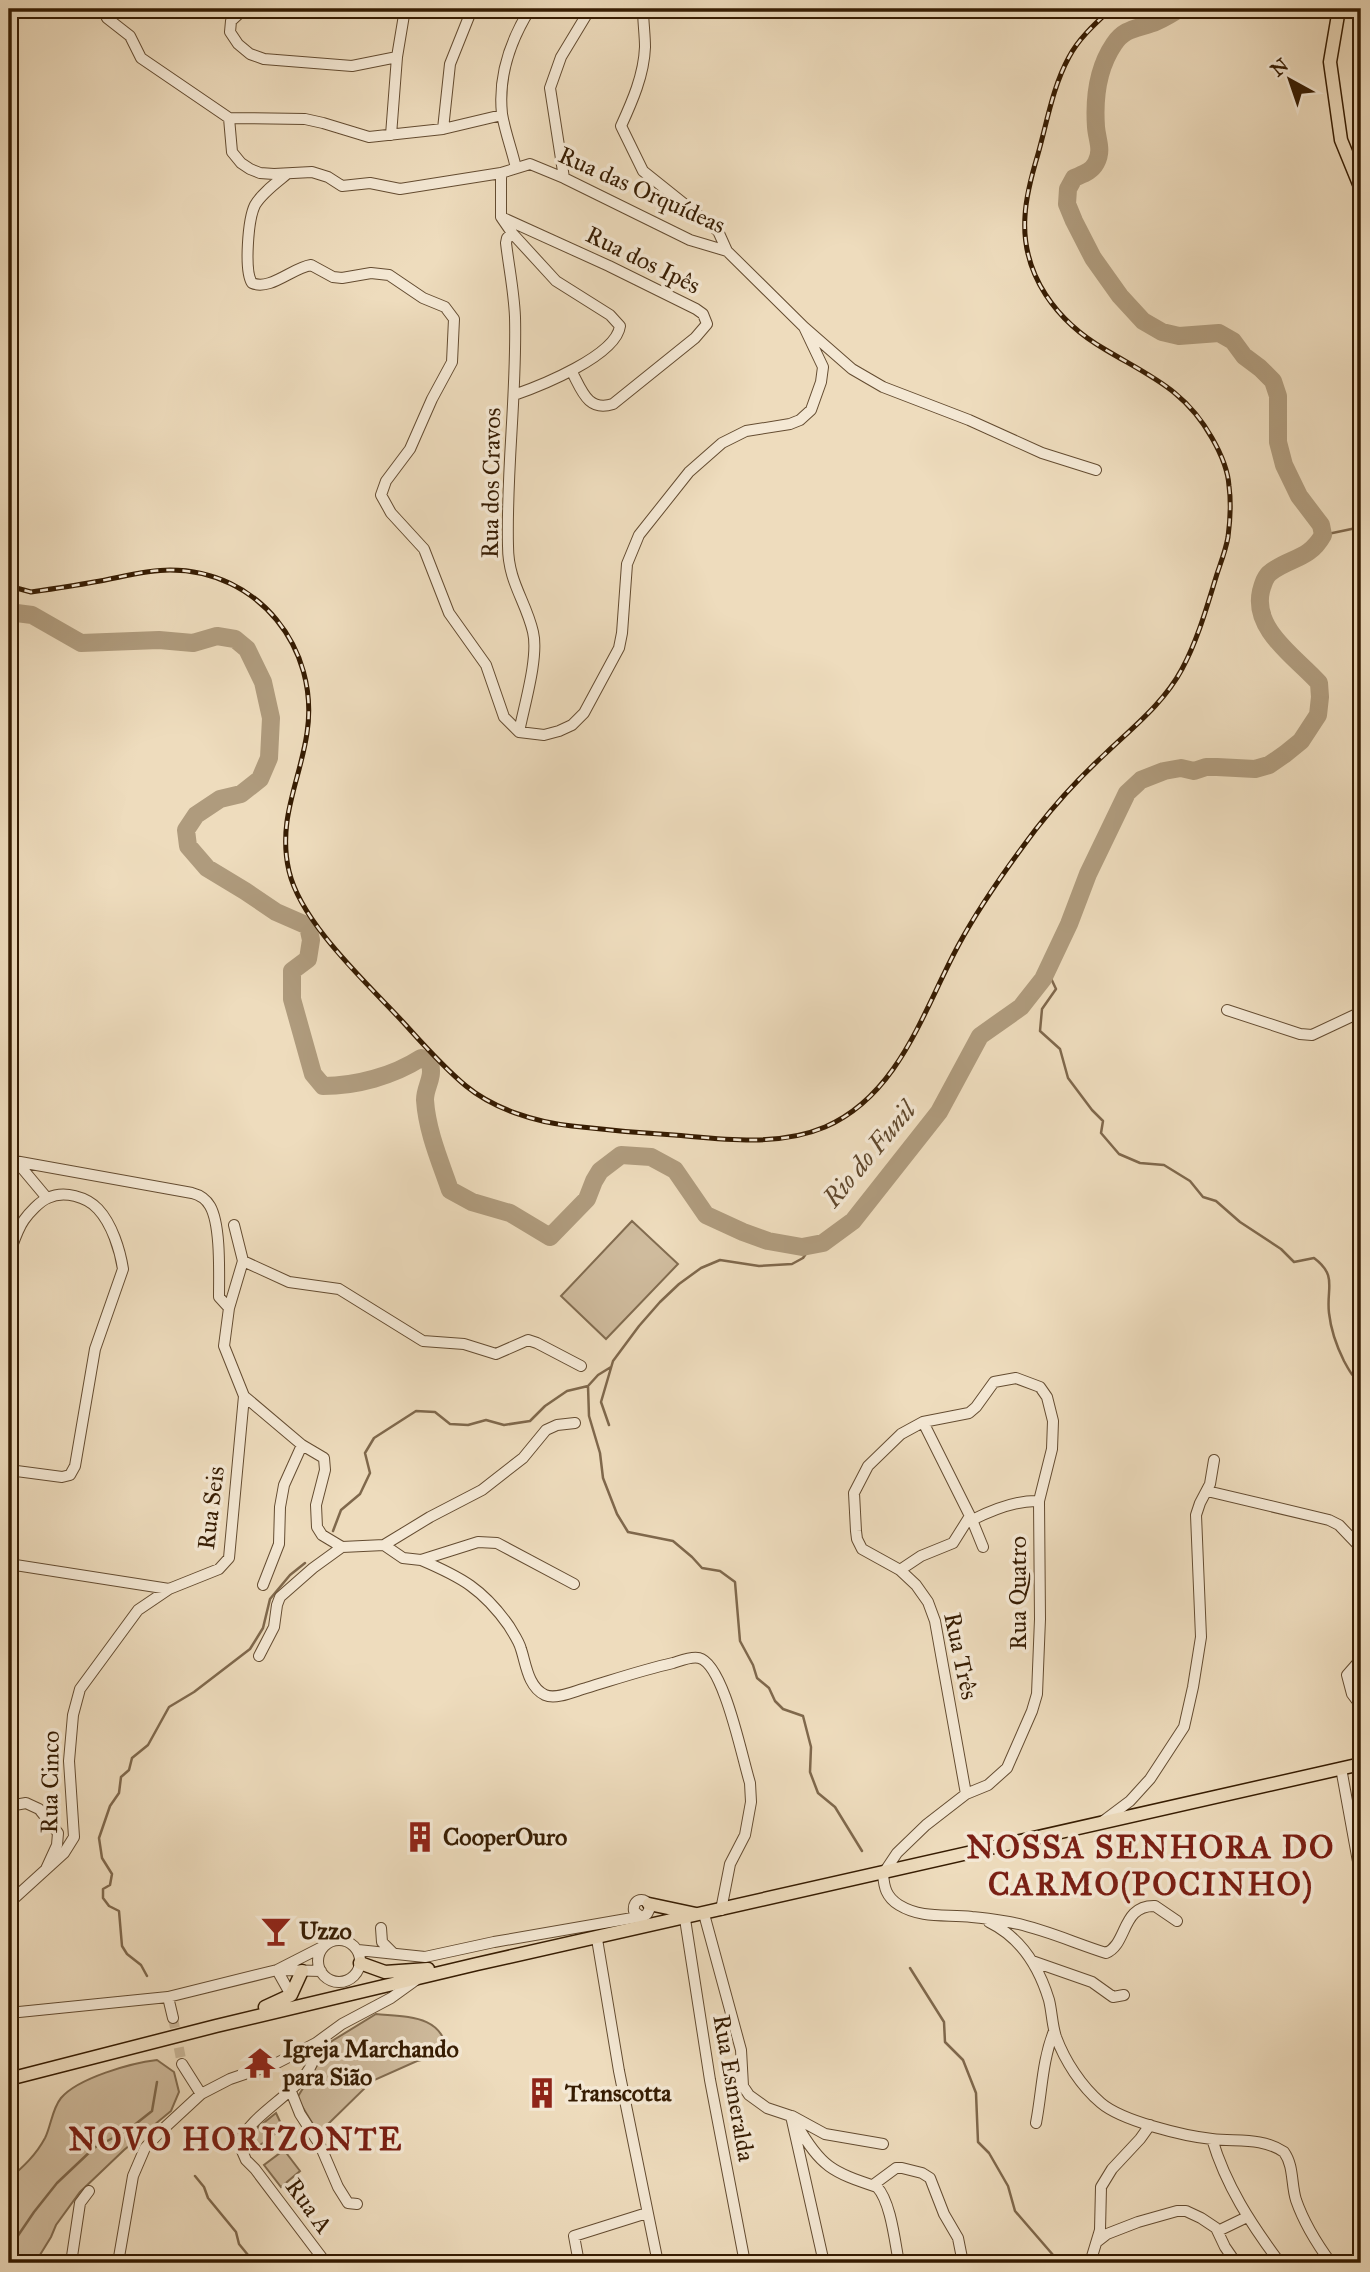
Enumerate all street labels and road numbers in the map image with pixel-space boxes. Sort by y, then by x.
street label: Rua das Orquídeas [554,140,730,240]
street label: Rua dos Ipês [581,219,705,301]
street label: Rua dos Cravos [475,407,507,559]
street label: Rua Seis [191,1465,231,1551]
street label: Rua Quatro [1003,1536,1033,1650]
street label: Rua Três [937,1610,985,1702]
street label: Rua Cinco [34,1730,66,1834]
street label: Rua Esmeralda [706,2012,762,2165]
street label: Rua A [279,2173,339,2239]

